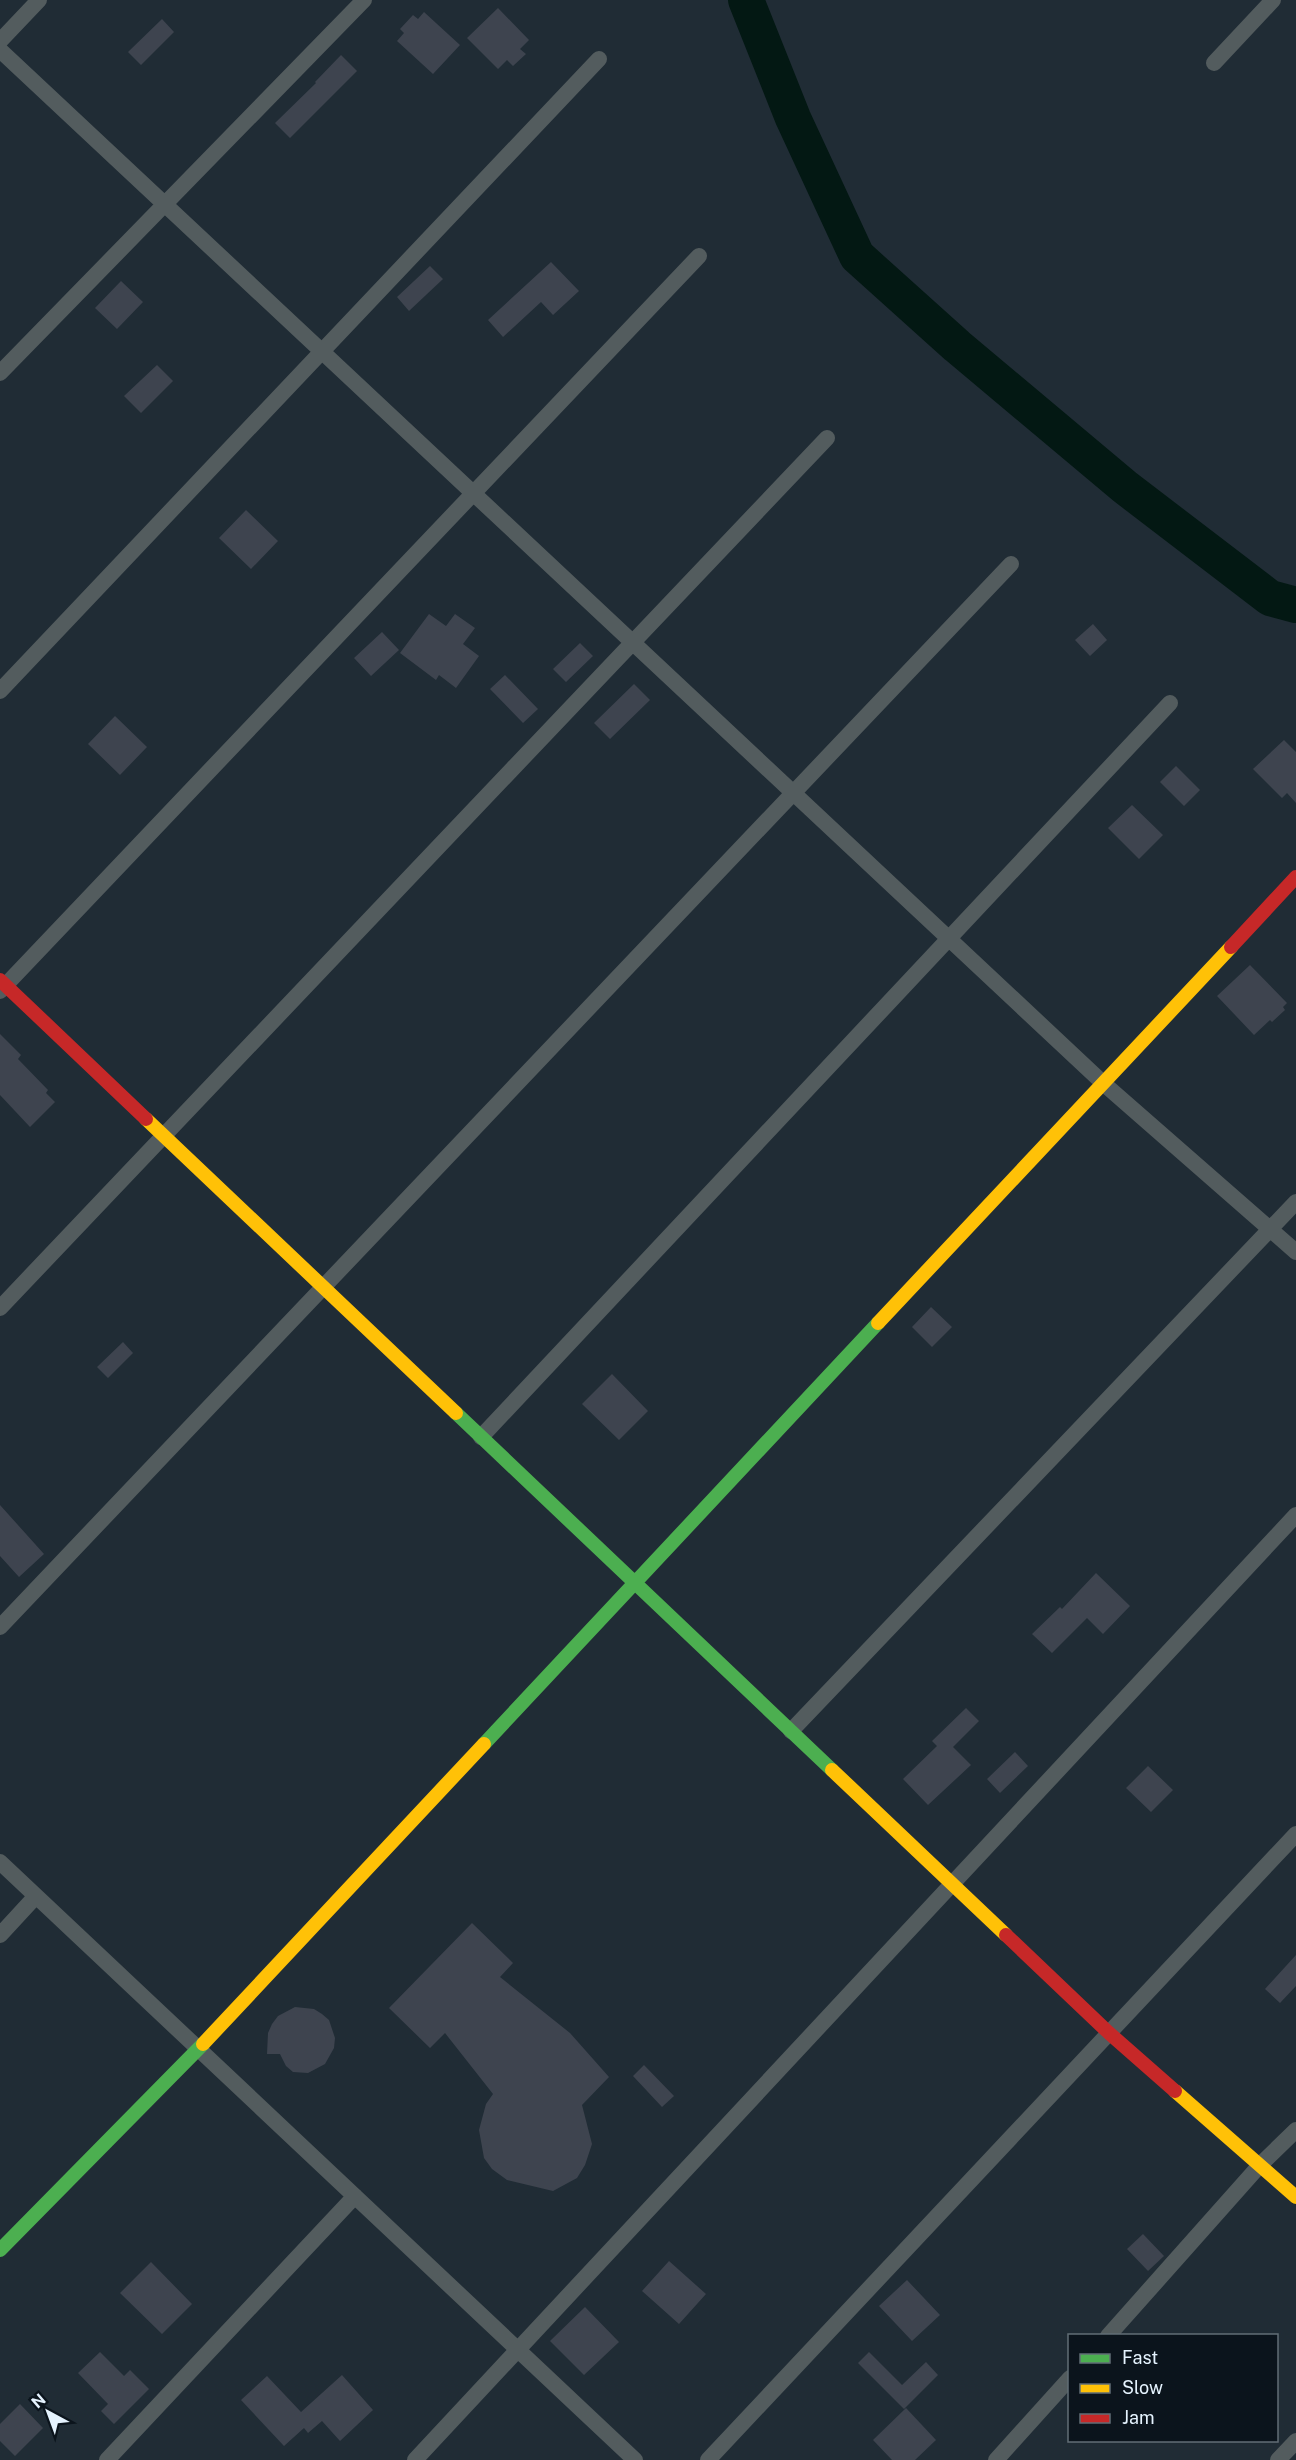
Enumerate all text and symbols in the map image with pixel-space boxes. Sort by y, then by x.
legend [1068,2334,1278,2442]
text: Fast [1122,2347,1158,2368]
text: Slow [1122,2377,1163,2398]
north arrow [18,2382,78,2442]
text: N [28,2390,49,2412]
text: Jam [1122,2407,1155,2428]

